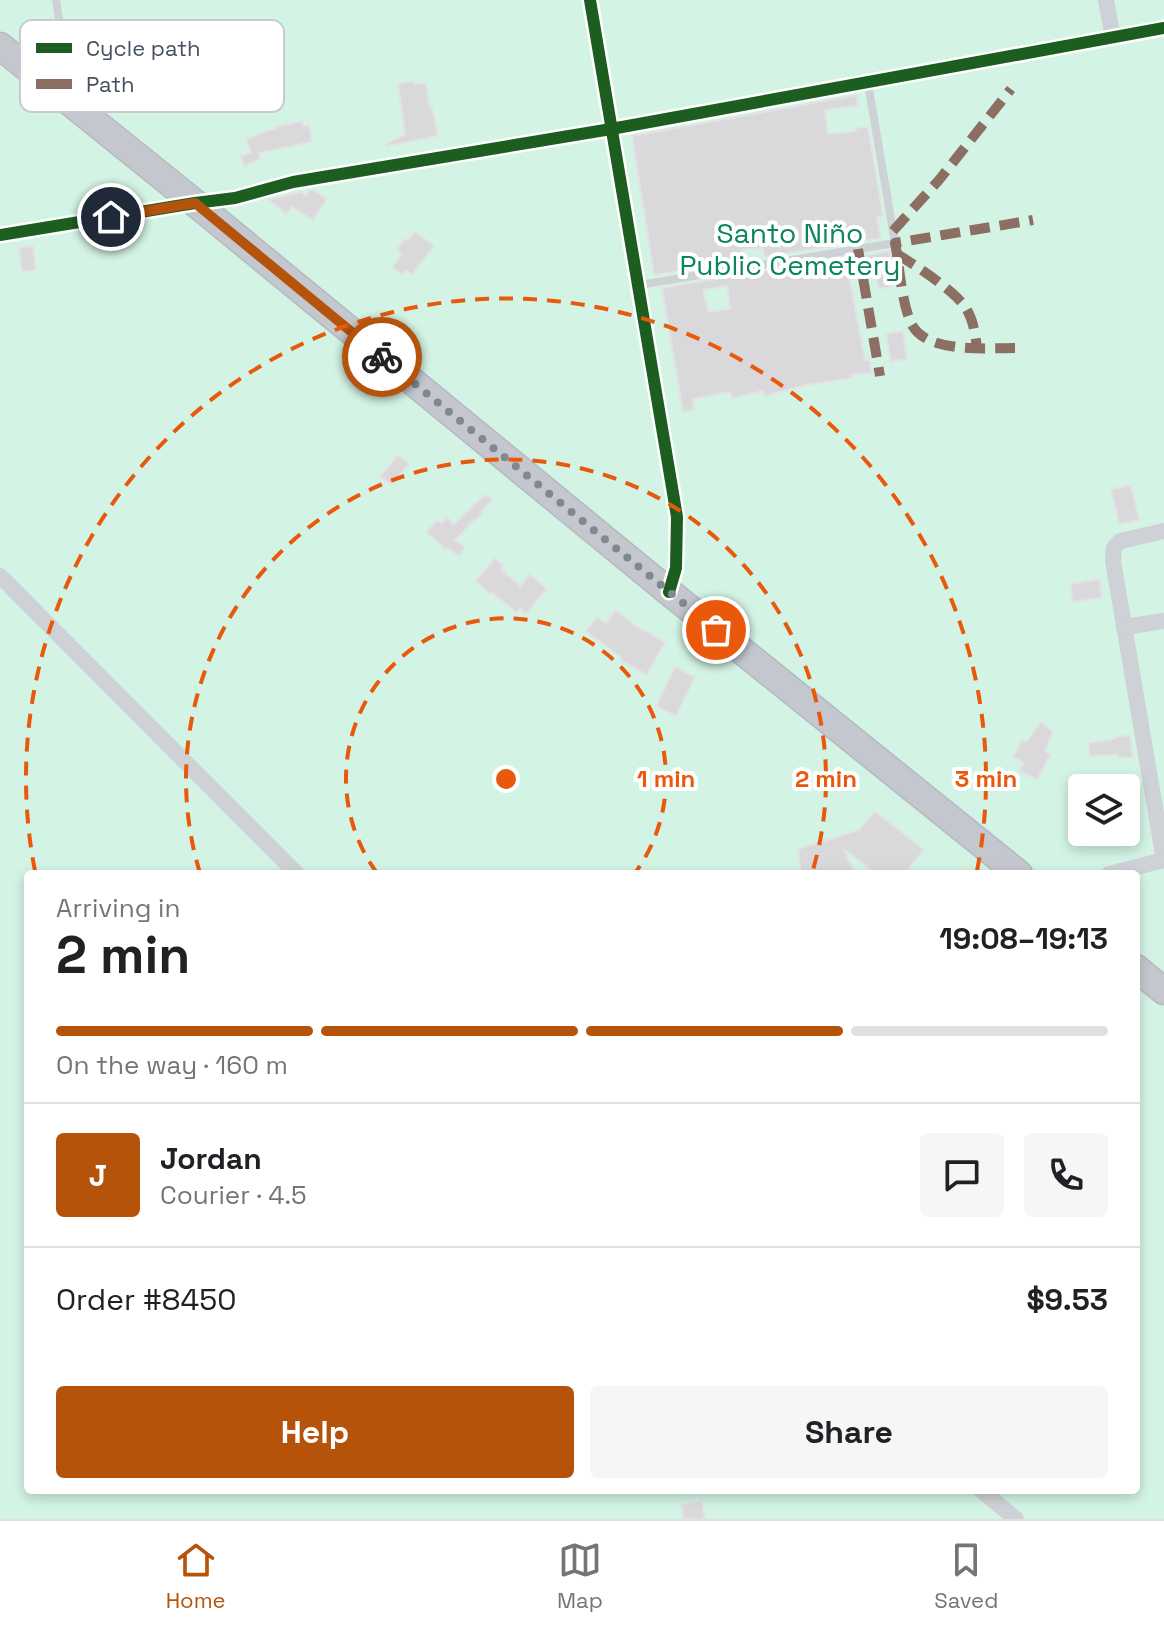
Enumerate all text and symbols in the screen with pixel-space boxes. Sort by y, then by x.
legend [20,20,284,112]
text: Cycle path [86,34,201,62]
text: Path [86,70,135,98]
pin [77,183,145,251]
icon: home [89,195,133,239]
park label: Santo Niño Public Cemetery [680,215,900,283]
courier [342,317,422,397]
icon: bike [360,335,404,379]
pin [682,596,750,664]
icon: bag [694,608,738,652]
text: 1 min [637,763,695,794]
text: 2 min [795,763,857,794]
text: 3 min [955,763,1017,794]
centre of rings [492,765,520,793]
map controls [1068,774,1140,846]
button: layers [1068,774,1140,846]
text: Arriving in [56,891,180,925]
text: 19:08–19:13 [939,919,1108,958]
text: 2 min [56,922,190,988]
text: On the way · 160 m [56,1048,288,1082]
button: chat [920,1133,1004,1217]
button: phone [1024,1133,1108,1217]
text: Jordan [160,1139,262,1178]
text: J [89,1156,107,1195]
text: Courier · 4.5 [160,1178,307,1212]
text: Order #8450 [56,1280,236,1319]
text: $9.53 [1026,1280,1108,1319]
button: Help [56,1386,574,1478]
button: Share [590,1386,1108,1478]
tab: Home [166,1538,226,1614]
tab: Map [557,1538,603,1614]
tab: Saved [934,1538,998,1614]

